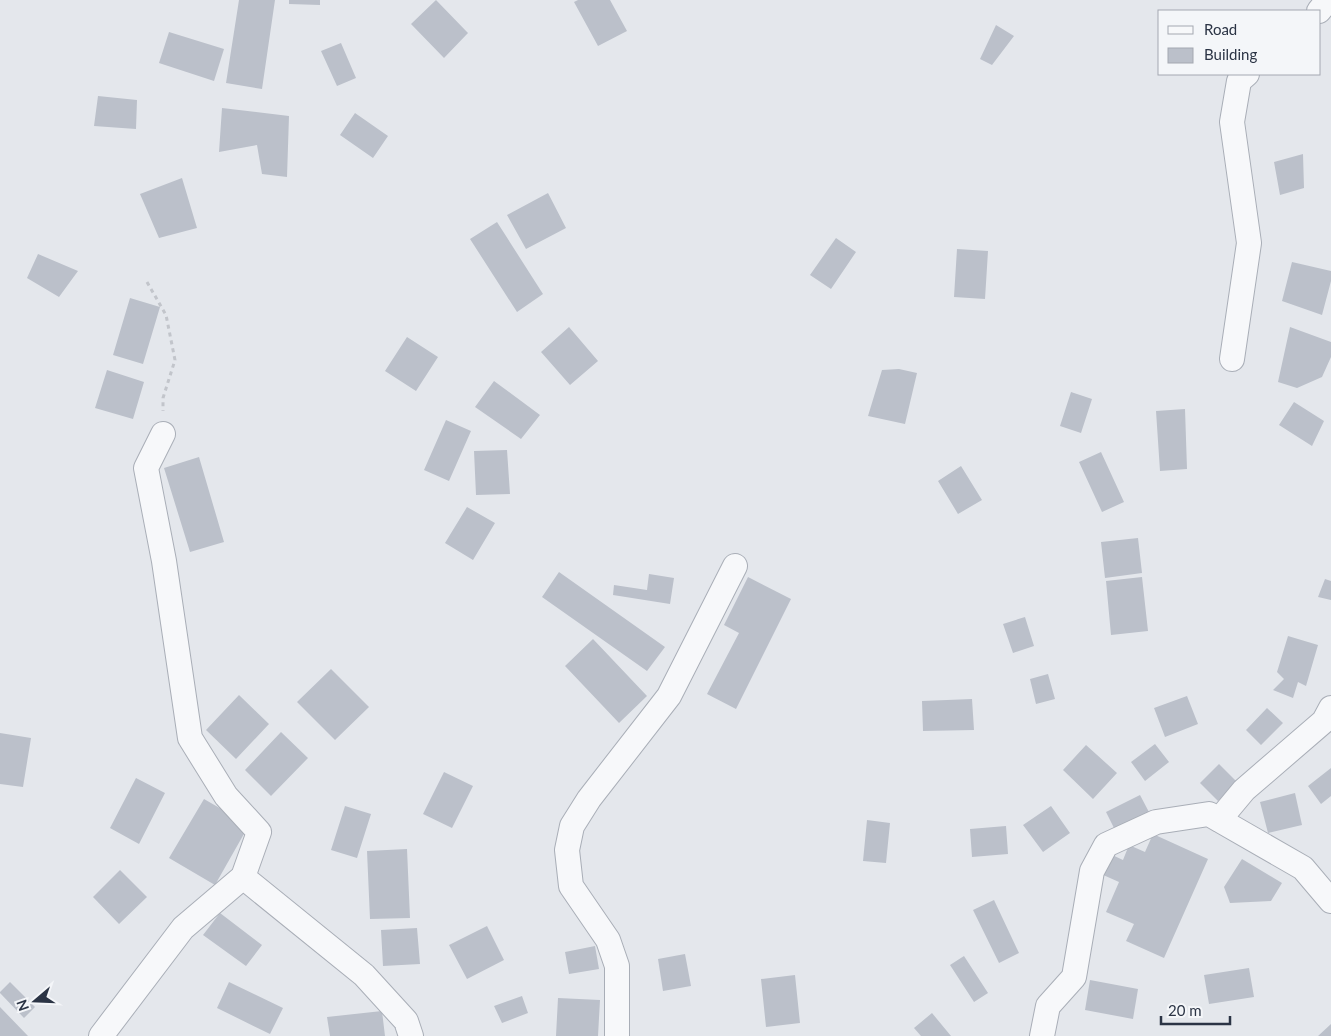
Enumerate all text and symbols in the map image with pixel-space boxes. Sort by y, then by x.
legend [1158,10,1321,75]
text: Road [1204,20,1237,38]
text: Building [1204,45,1257,63]
north arrow [10,976,60,1026]
scale bar [1161,994,1230,1026]
text: N [12,998,32,1013]
text: 20 m [1168,1001,1202,1019]

